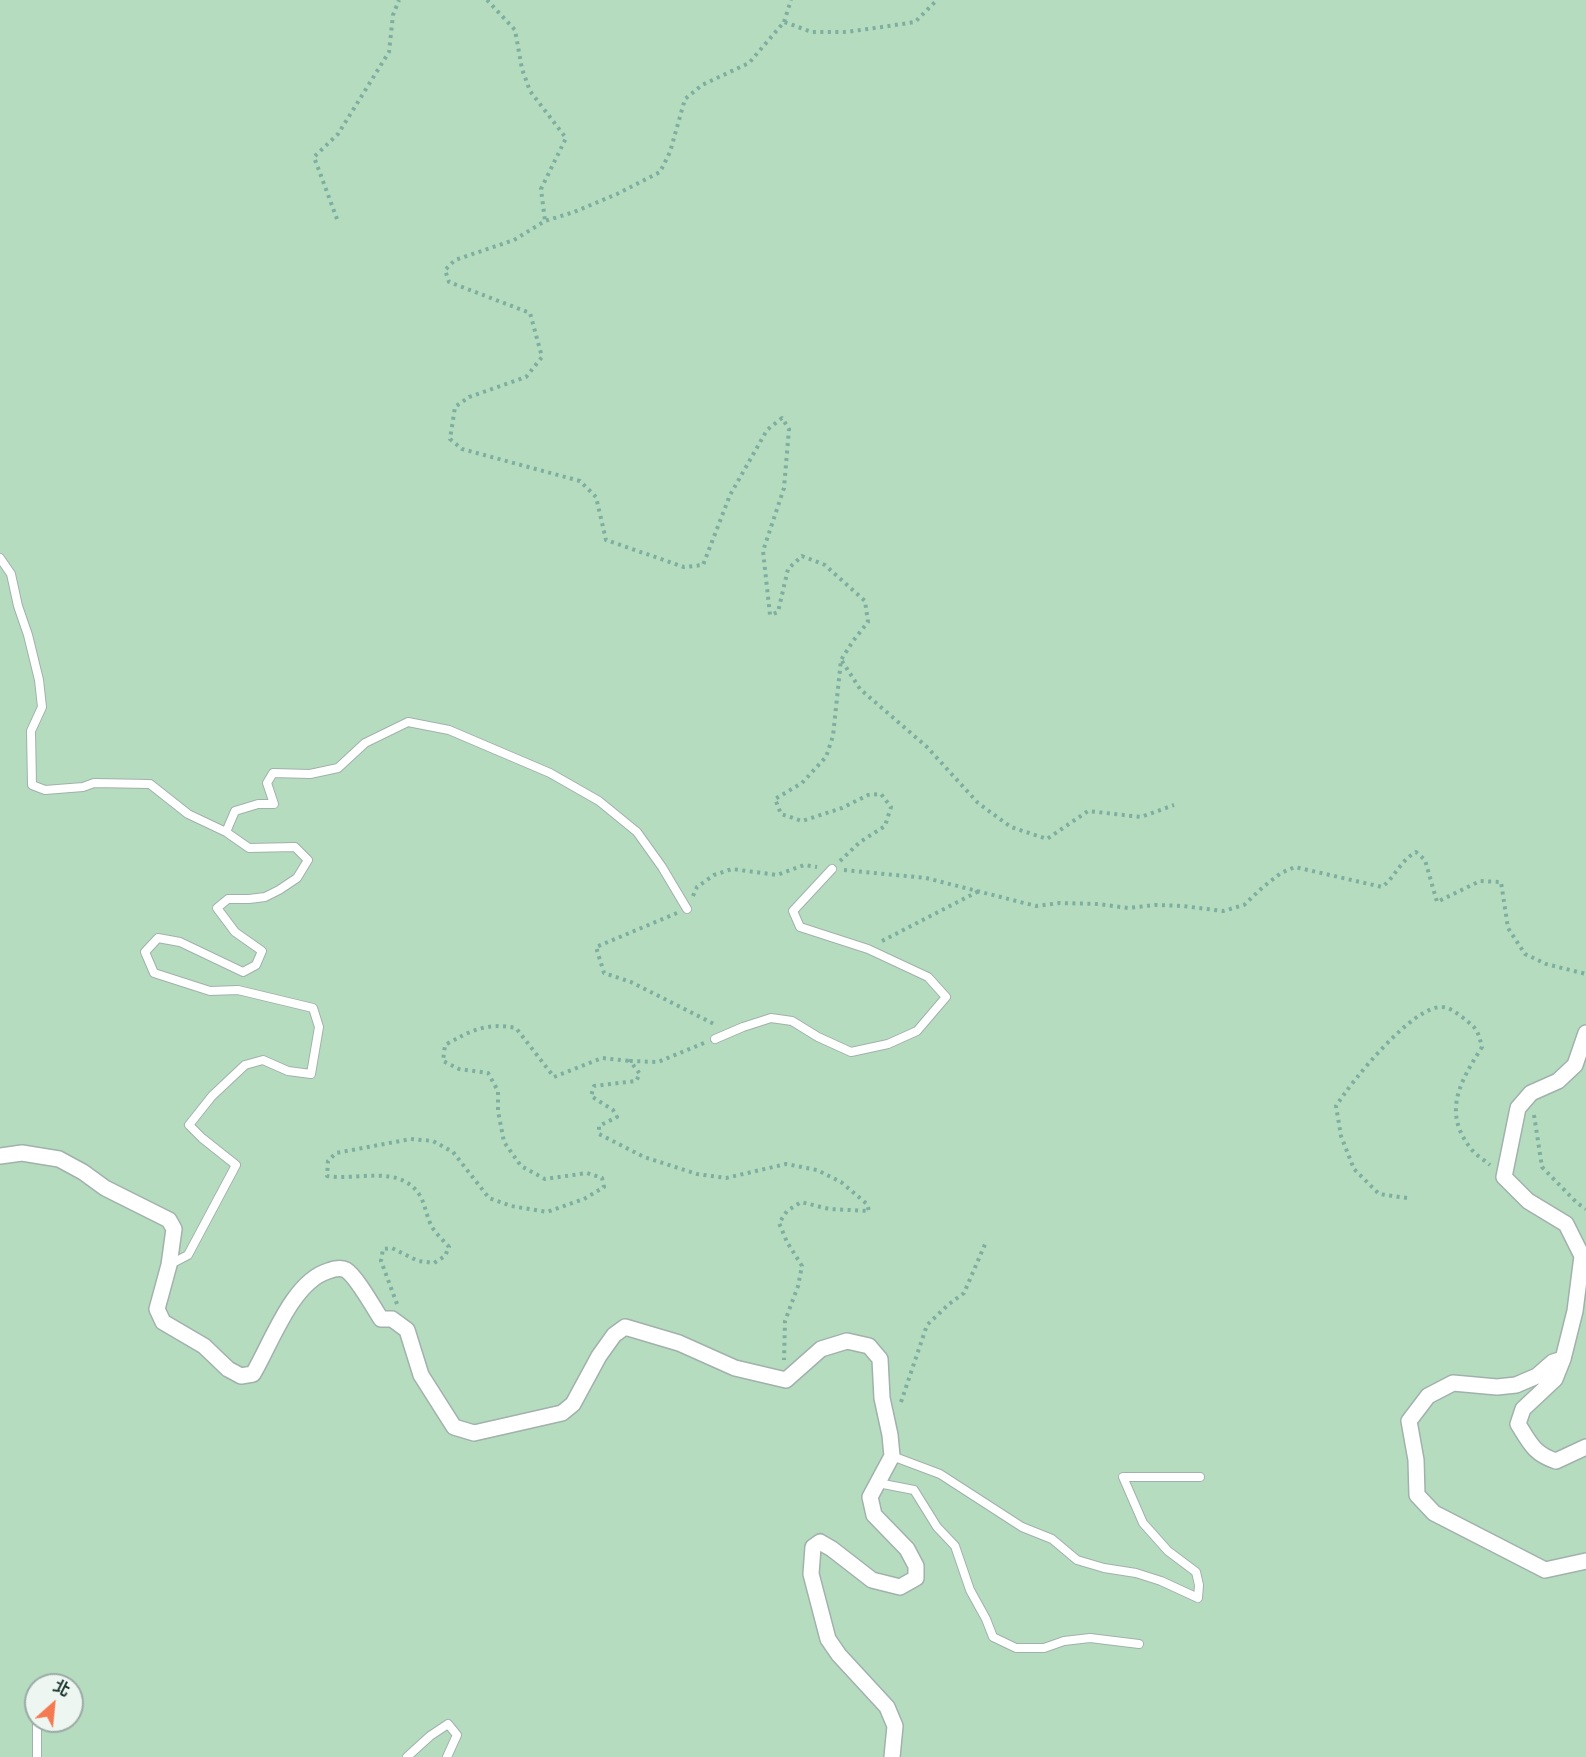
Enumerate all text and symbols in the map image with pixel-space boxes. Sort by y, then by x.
north arrow [24,1673,84,1733]
text: 北 [49,1674,74,1702]

